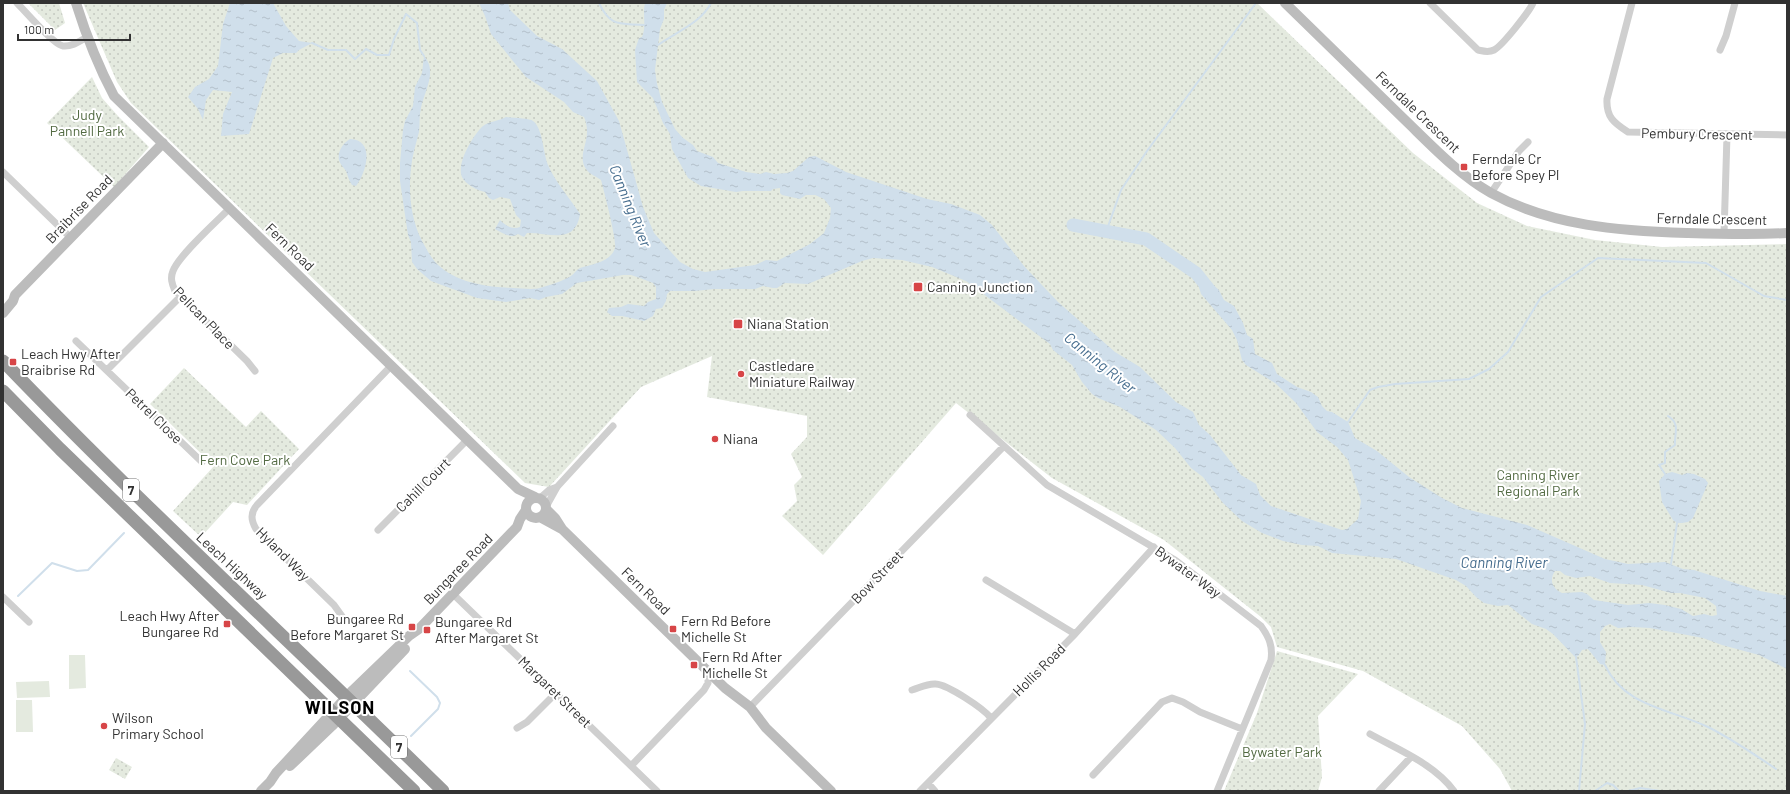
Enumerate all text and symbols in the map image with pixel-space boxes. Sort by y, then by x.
scale bar [18,16,130,42]
text: 100 m [24,22,54,36]
street label: Ferndale Crescent [1373,67,1464,156]
park label: Judy Pannell Park [50,106,124,139]
street label: Pembury Crescent [1641,124,1753,143]
place label: Ferndale Cr Before Spey Pl [1472,150,1559,183]
water label: Canning River [606,162,656,250]
marker: Ferndale Cr Before Spey Pl [1459,162,1469,172]
street label: Braibrise Road [42,171,116,247]
street label: Ferndale Crescent [1657,209,1767,228]
street label: Fern Road [262,219,318,274]
place label: Canning Junction [927,278,1033,295]
marker: Canning Junction [912,281,924,293]
street label: Pelican Place [170,283,238,352]
place label: Niana Station [747,315,829,332]
marker: Niana Station [732,318,744,330]
water label: Canning River [1061,328,1141,397]
place label: Leach Hwy After Braibrise Rd [21,345,120,378]
marker: Leach Hwy After Braibrise Rd [8,357,18,367]
place label: Castledare Miniature Railway [749,357,855,390]
marker: Castledare Miniature Railway [736,369,746,379]
street label: Petrel Close [122,384,186,447]
place label: Niana [723,430,758,447]
marker: Niana [710,434,720,444]
park label: Fern Cove Park [200,451,290,468]
street label: Cahill Court [392,454,453,515]
park label: Canning River Regional Park [1496,466,1580,499]
road number: 7 [123,479,139,501]
street label: Hyland Way [253,523,314,584]
street label: Leach Highway [193,528,272,603]
street label: Bungaree Road [420,530,496,608]
street label: Bywater Way [1152,542,1225,602]
street label: Bow Street [847,547,906,607]
water label: Canning River [1461,553,1548,571]
street label: Fern Road [618,563,674,618]
place label: Leach Hwy After Bungaree Rd [120,607,219,640]
place label: Bungaree Rd Before Margaret St [290,610,404,643]
place label: Fern Rd Before Michelle St [681,612,771,645]
place label: Bungaree Rd After Margaret St [435,613,539,646]
marker: Leach Hwy After Bungaree Rd [222,619,232,629]
marker: Bungaree Rd Before Margaret St [407,622,417,632]
marker: Fern Rd Before Michelle St [668,624,678,634]
marker: Bungaree Rd After Margaret St [422,625,432,635]
street label: Hollis Road [1009,640,1068,699]
place label: Fern Rd After Michelle St [702,648,782,681]
street label: Margaret Street [515,652,596,731]
marker: Fern Rd After Michelle St [689,660,699,670]
district label: WILSON [305,696,375,718]
place label: Wilson Primary School [112,709,204,742]
marker: Wilson Primary School [99,721,109,731]
road number: 7 [391,736,407,758]
park label: Bywater Park [1242,743,1322,760]

